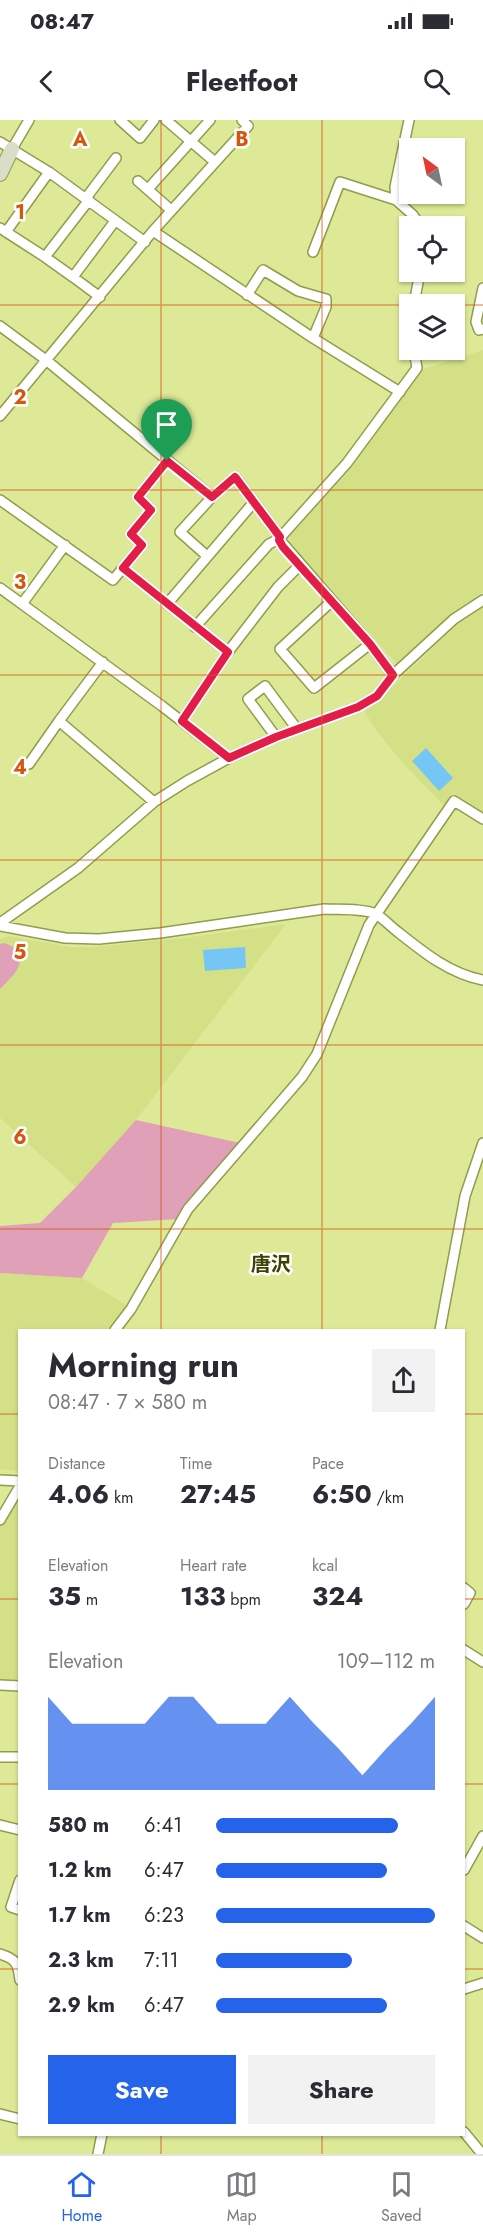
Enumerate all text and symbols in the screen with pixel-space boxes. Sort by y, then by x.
text: 08:47 [30,5,94,37]
text: Fleetfoot [186,62,297,101]
icon: back [30,65,63,98]
icon: search [420,65,453,98]
text: A [72,125,88,154]
text: B [235,125,249,154]
north arrow [399,138,465,204]
map controls [399,138,465,360]
text: 1 [15,198,25,227]
button: locate [399,216,465,282]
button: layers [399,294,465,360]
text: 2 [13,383,27,412]
pin [141,399,192,461]
icon: arrive [150,408,183,441]
text: 3 [14,568,26,597]
text: 4 [13,753,27,782]
text: 5 [14,938,27,967]
text: 6 [13,1123,27,1152]
district label: 唐沢 [251,1250,291,1279]
text: Morning run [48,1342,239,1389]
button: share [372,1349,435,1412]
text: 08:47 · 7 × 580 m [48,1388,207,1417]
text: Distance [48,1452,105,1475]
text: Time [180,1452,212,1475]
text: Pace [312,1452,344,1475]
text: 4.06 [48,1475,109,1513]
text: 27:45 [180,1475,256,1513]
text: 6:50 [312,1475,372,1513]
text: km [109,1486,133,1509]
text: /km [372,1486,404,1509]
text: Elevation [48,1554,108,1577]
text: Heart rate [180,1554,247,1577]
text: kcal [312,1554,338,1577]
text: 35 [48,1577,81,1615]
text: 133 [180,1577,226,1615]
text: 324 [312,1577,363,1615]
text: m [81,1588,98,1611]
text: bpm [226,1588,261,1611]
text: Elevation [48,1647,123,1676]
text: 109–112 m [337,1647,435,1676]
text: 580 m [48,1811,109,1840]
text: 6:41 [144,1811,182,1840]
text: 1.2 km [48,1856,112,1885]
text: 6:47 [144,1856,184,1885]
text: 1.7 km [48,1901,111,1930]
text: 6:23 [144,1901,184,1930]
text: 2.3 km [48,1946,114,1975]
text: 7:11 [144,1946,179,1975]
text: 2.9 km [48,1991,115,2020]
text: 6:47 [144,1991,184,2020]
button: Save [48,2055,236,2124]
button: Share [248,2055,435,2124]
tab: Home [61,2168,102,2227]
tab: Map [225,2168,258,2227]
tab: Saved [381,2168,422,2227]

